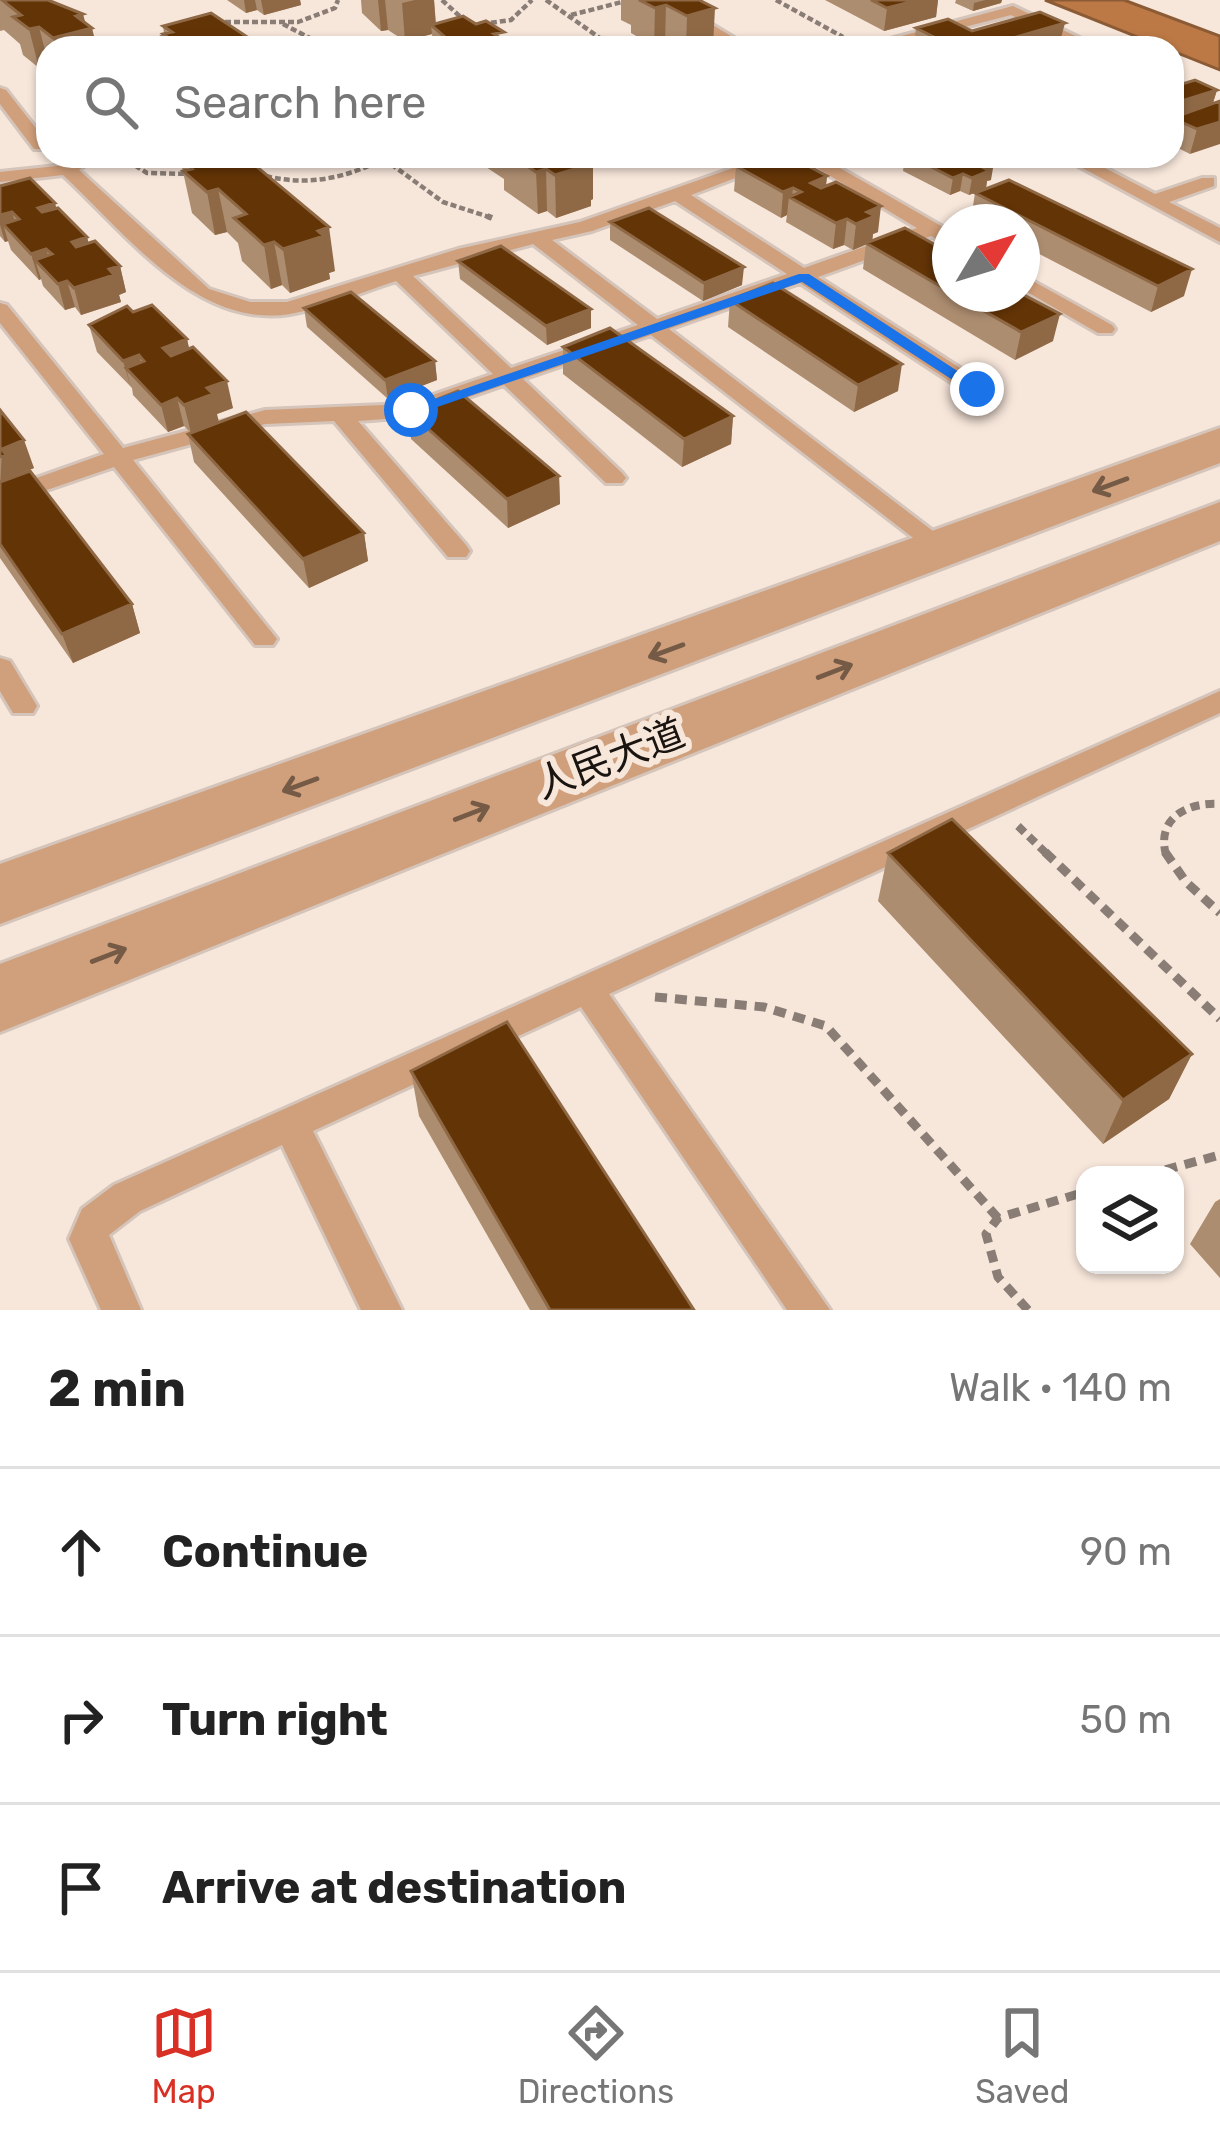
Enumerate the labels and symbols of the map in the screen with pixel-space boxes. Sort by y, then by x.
north arrow [932,204,1040,312]
route end [950,362,1004,416]
route start [384,383,438,437]
one-way arrow [1093,476,1130,498]
one-way arrow [649,642,686,663]
one-way arrow [816,659,853,680]
street label: 人民大道 [529,710,691,808]
one-way arrow [282,776,319,797]
one-way arrow [453,801,490,822]
one-way arrow [90,943,127,965]

